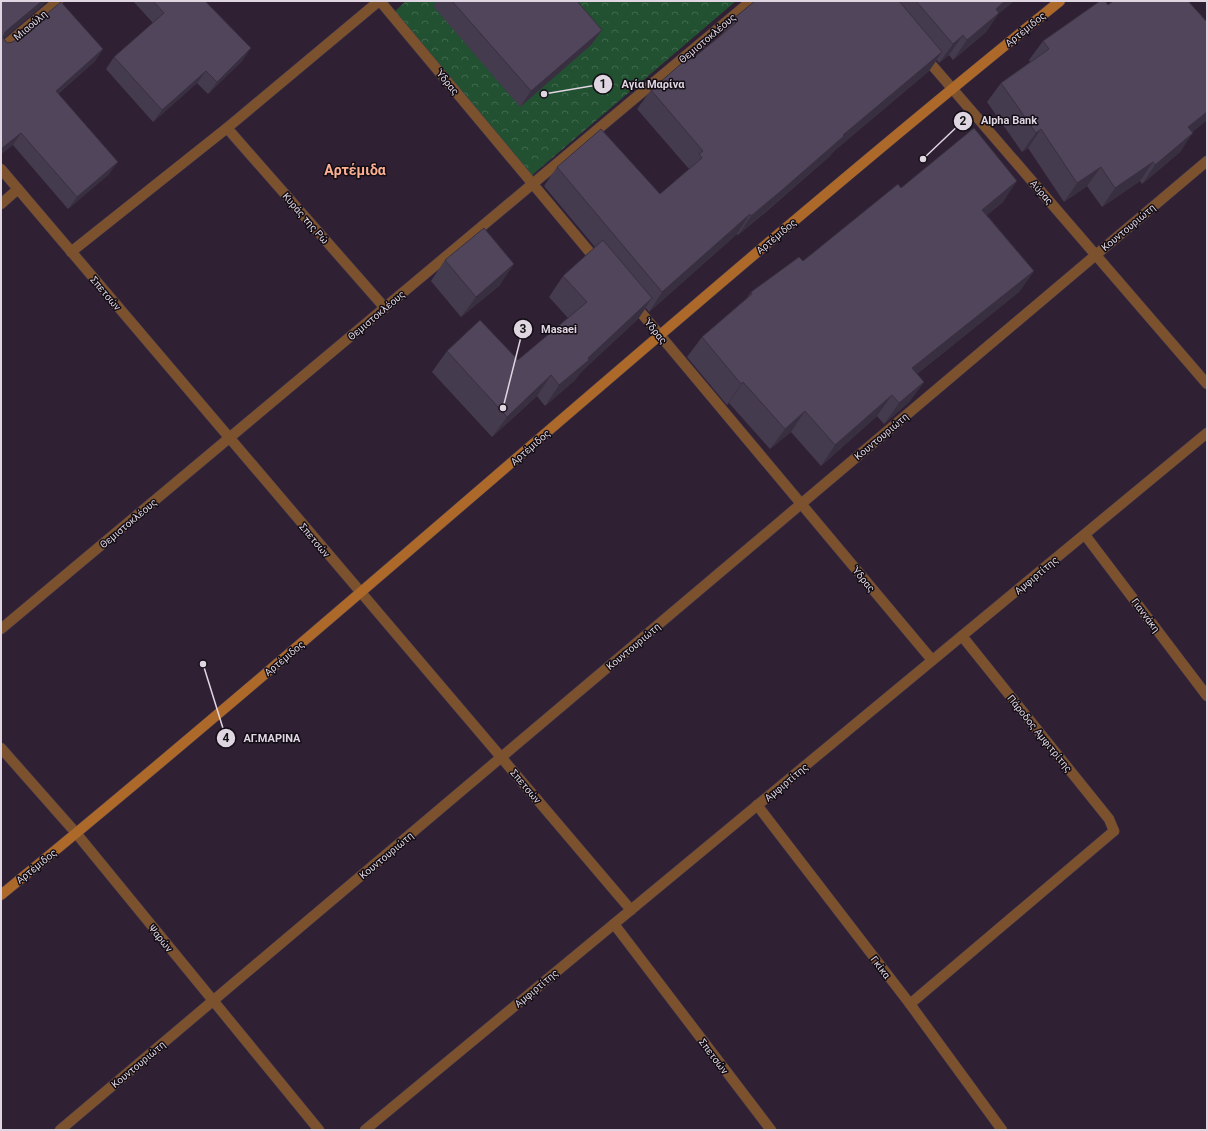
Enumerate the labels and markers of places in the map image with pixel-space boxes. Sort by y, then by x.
callout: Αγία Μαρίνα [593,73,692,96]
callout: Alpha Bank [953,109,1045,132]
callout: Masaei [513,318,585,341]
callout: ΑΓ.ΜΑΡΙΝΑ [216,727,309,750]

